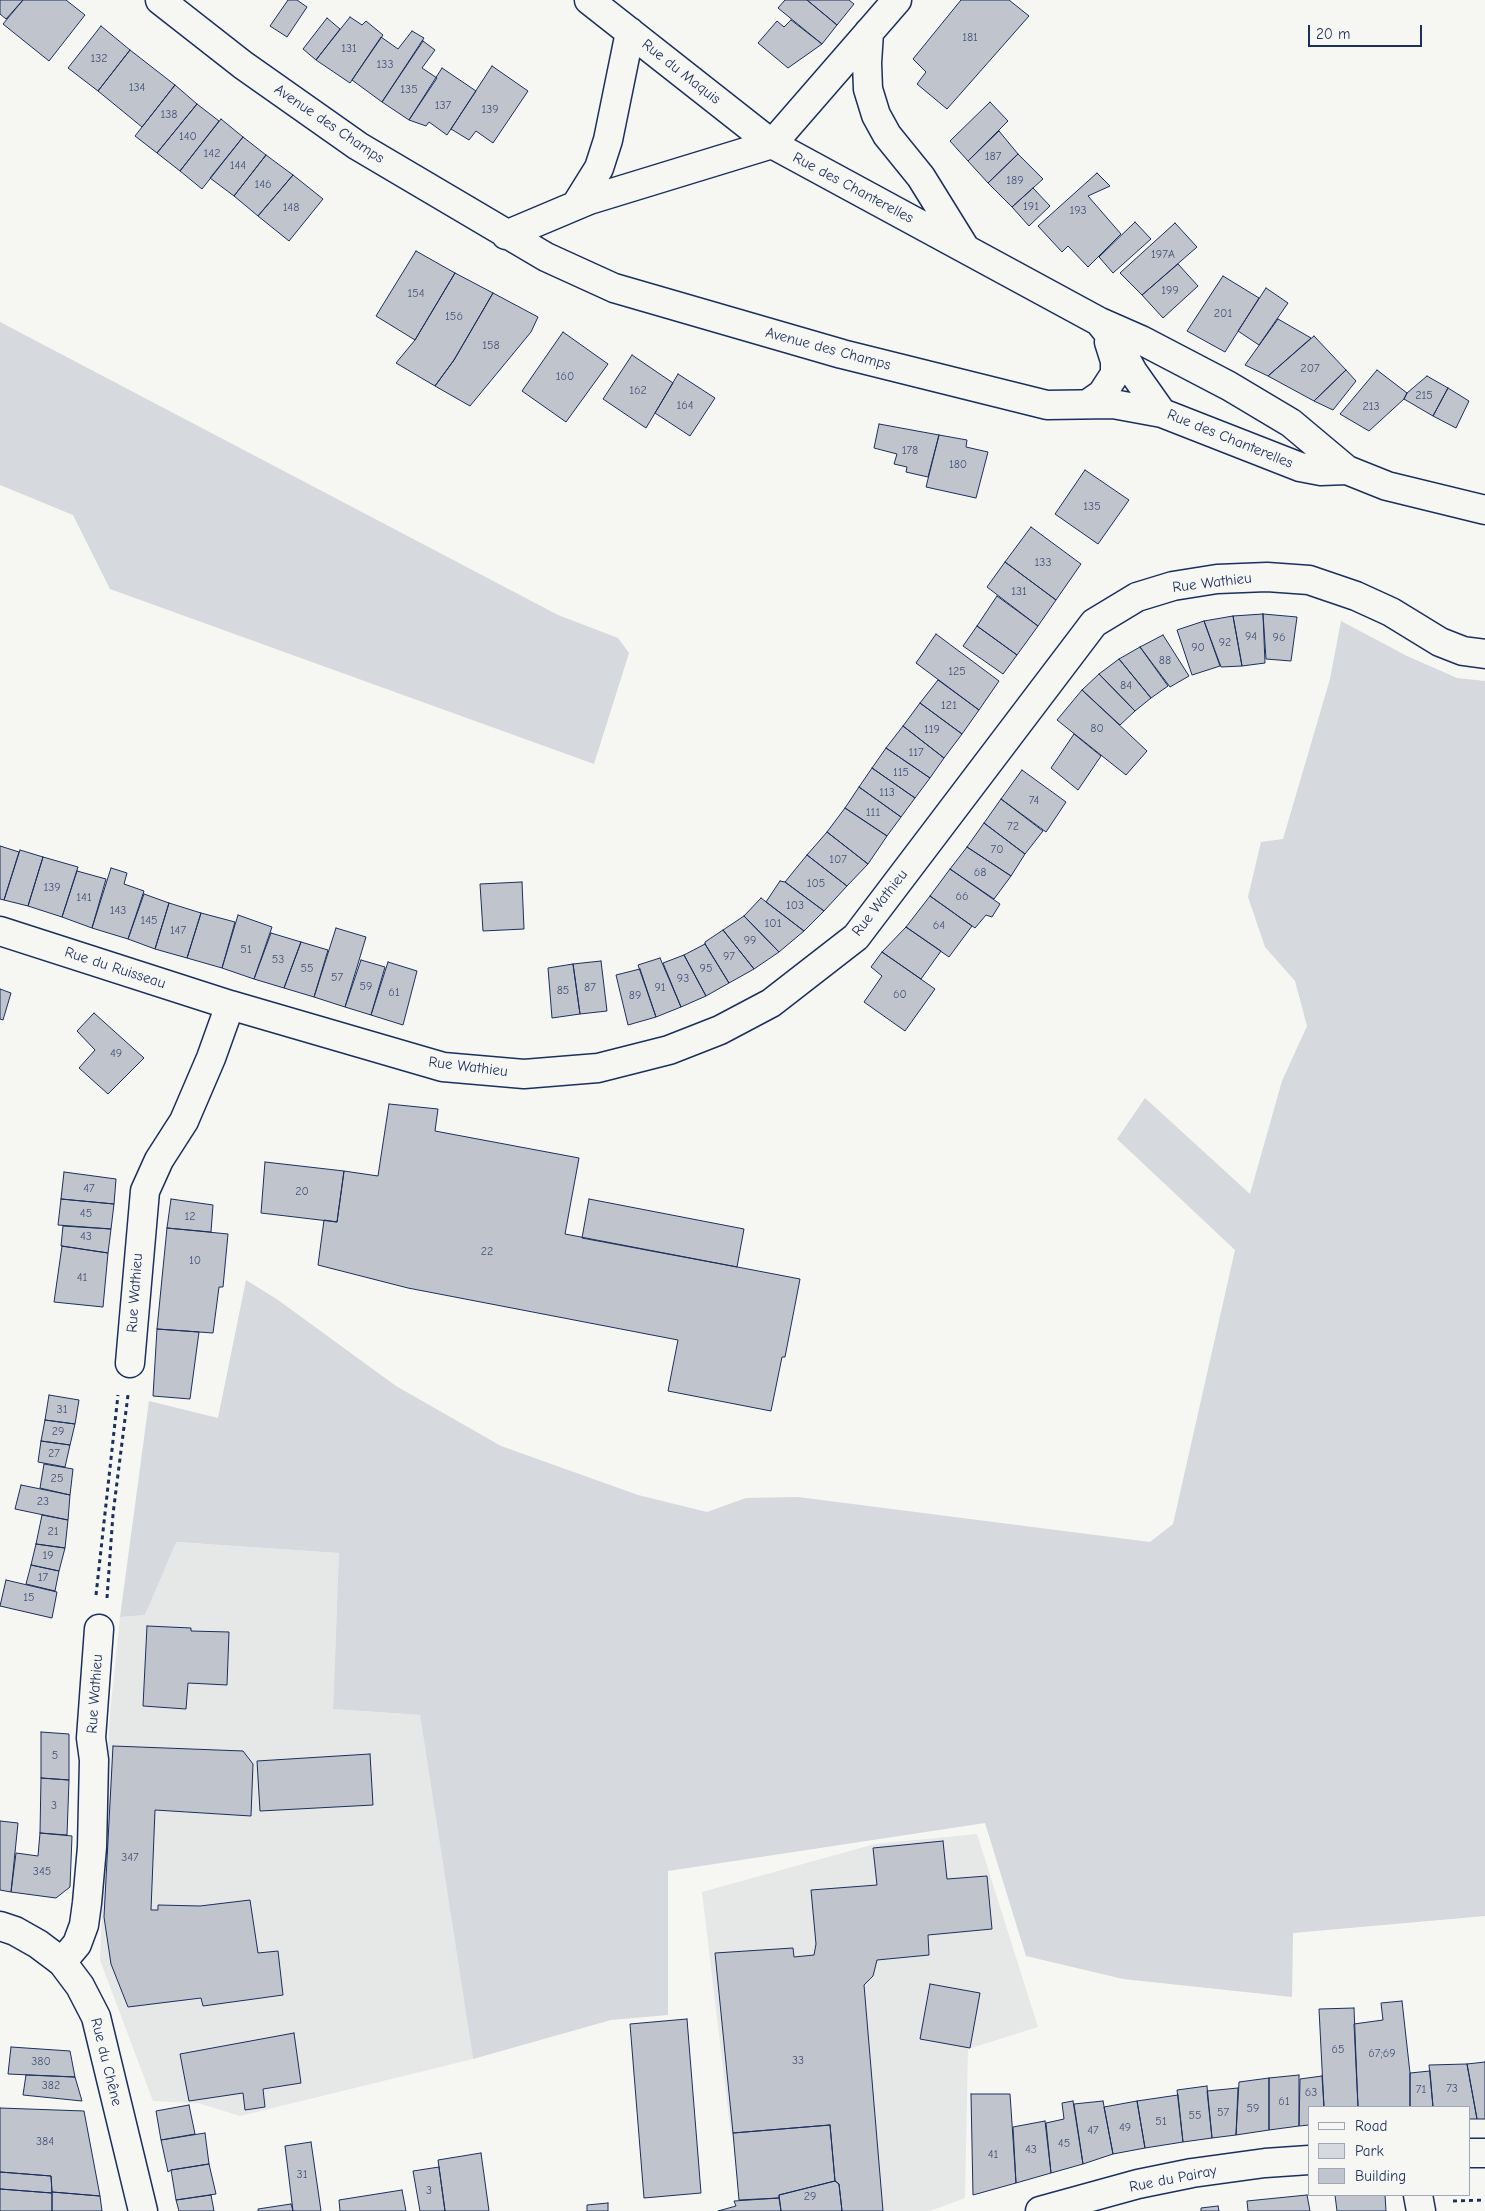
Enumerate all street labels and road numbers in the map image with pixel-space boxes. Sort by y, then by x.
street label: Rue du Maquis [638,36,724,108]
street label: Avenue des Champs [271,81,387,167]
street label: Rue des Chanterelles [790,149,916,227]
street label: Avenue des Champs [763,324,893,374]
street label: Rue des Chanterelles [1165,406,1295,472]
street label: Rue Wathieu [1171,569,1253,597]
street label: Rue Wathieu [848,866,912,940]
street label: Rue du Ruisseau [62,943,168,993]
street label: Rue Wathieu [427,1053,509,1081]
street label: Rue Wathieu [123,1253,147,1333]
street label: Rue Wathieu [83,1654,107,1734]
street label: Rue du Chêne [86,2016,126,2108]
street label: Rue du Pairay [1128,2162,1218,2196]

